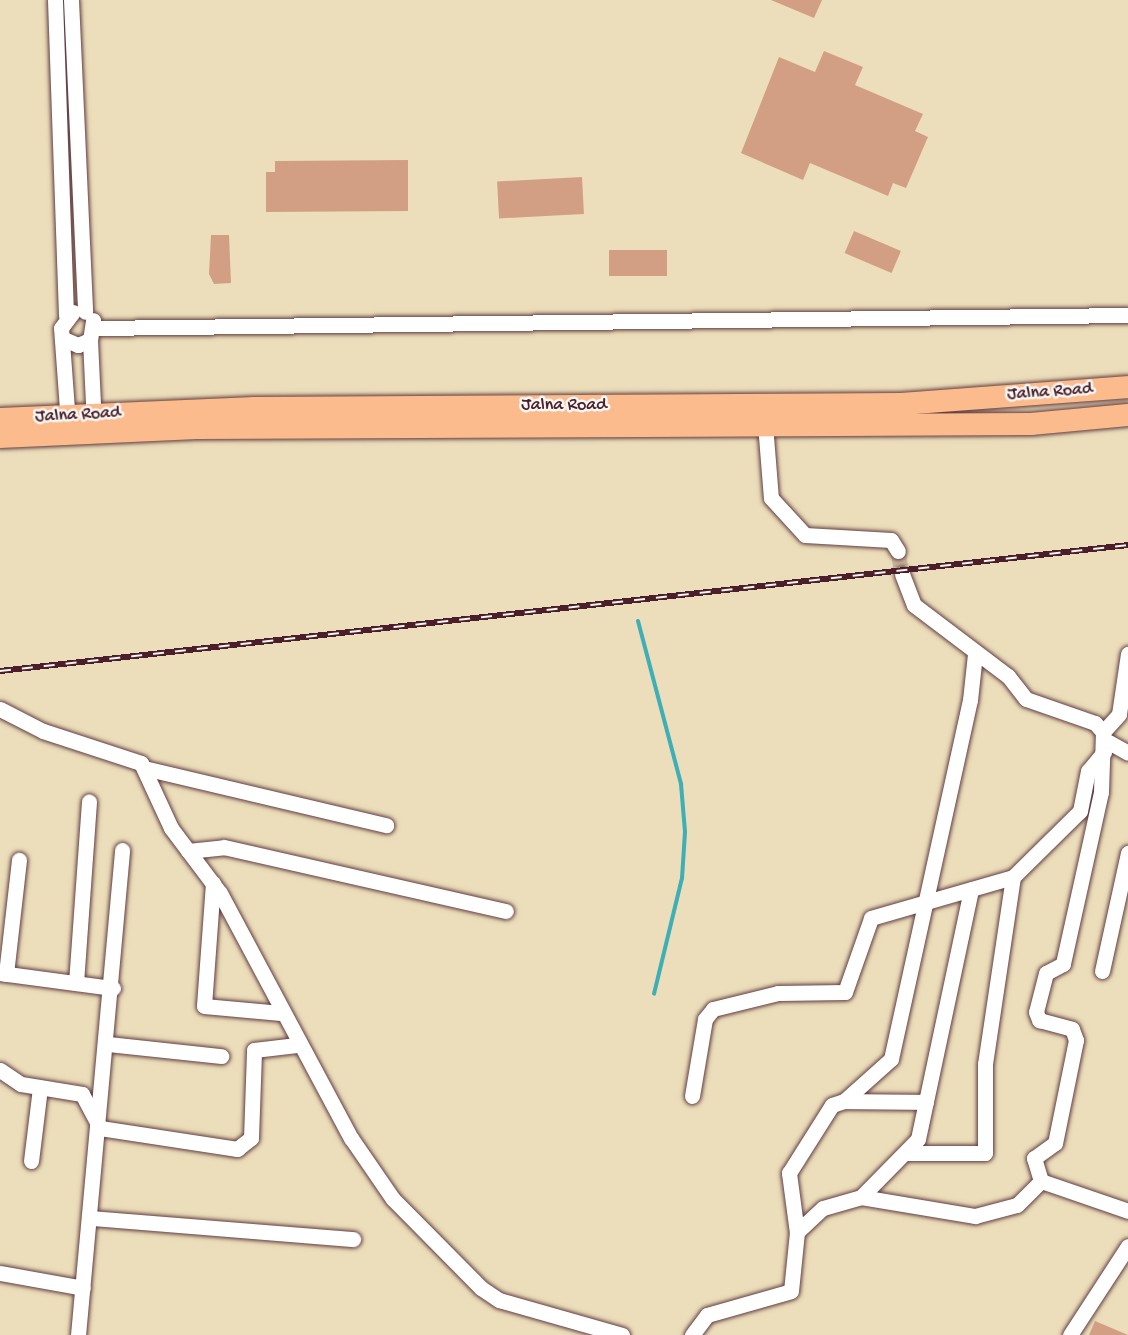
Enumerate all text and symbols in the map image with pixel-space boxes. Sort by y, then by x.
street label: Jalna Road [1007,379,1093,407]
street label: Jalna Road [521,395,607,417]
street label: Jalna Road [35,403,121,429]

